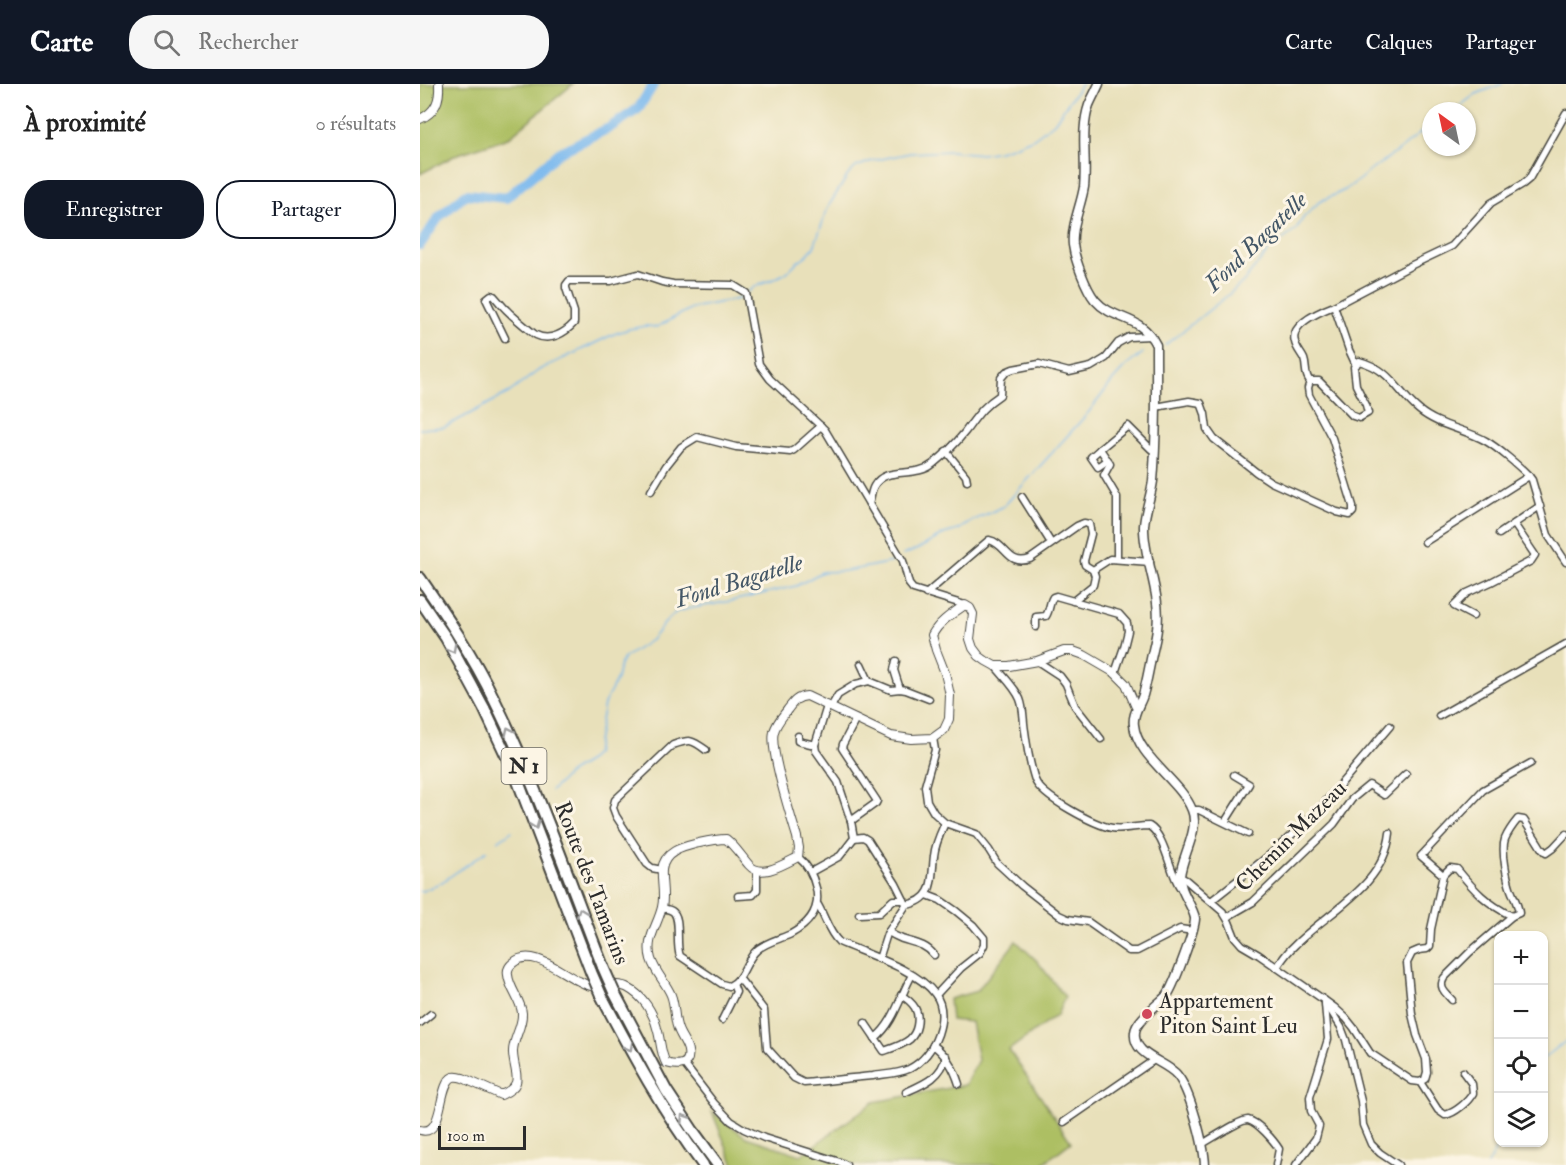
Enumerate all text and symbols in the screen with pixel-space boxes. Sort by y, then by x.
search box [129,15,549,69]
text: Carte [30,25,93,60]
icon: search [150,26,183,59]
text: Rechercher [198,28,298,56]
text: Carte [1285,29,1332,56]
text: Calques [1365,29,1432,56]
text: Partager [1465,29,1536,56]
north arrow [1422,102,1476,156]
text: À proximité [24,107,146,139]
text: 0 résultats [316,111,396,136]
button: Enregistrer [24,180,204,239]
button: Partager [216,180,396,239]
water label: Fond Bagatelle [1197,184,1315,300]
water label: Fond Bagatelle [671,547,807,615]
one-way arrow [445,642,456,653]
one-way arrow [504,727,516,738]
road number: N 1 [502,748,546,784]
street label: Chemin Mazeau [1229,774,1353,898]
street label: Route des Tamarins [548,797,636,969]
one-way arrow [528,819,541,829]
one-way arrow [576,907,589,918]
map controls [1494,931,1548,1147]
button: + [1494,931,1548,985]
button: − [1494,985,1548,1039]
place label: Appartement Piton Saint Leu [1158,987,1298,1040]
marker: Appartement Piton Saint Leu [1140,1007,1154,1021]
button: locate [1494,1039,1548,1093]
one-way arrow [621,1040,633,1051]
button: layers [1494,1093,1548,1147]
one-way arrow [680,1113,691,1124]
scale bar [438,1123,526,1150]
text: 100 m [447,1126,485,1146]

